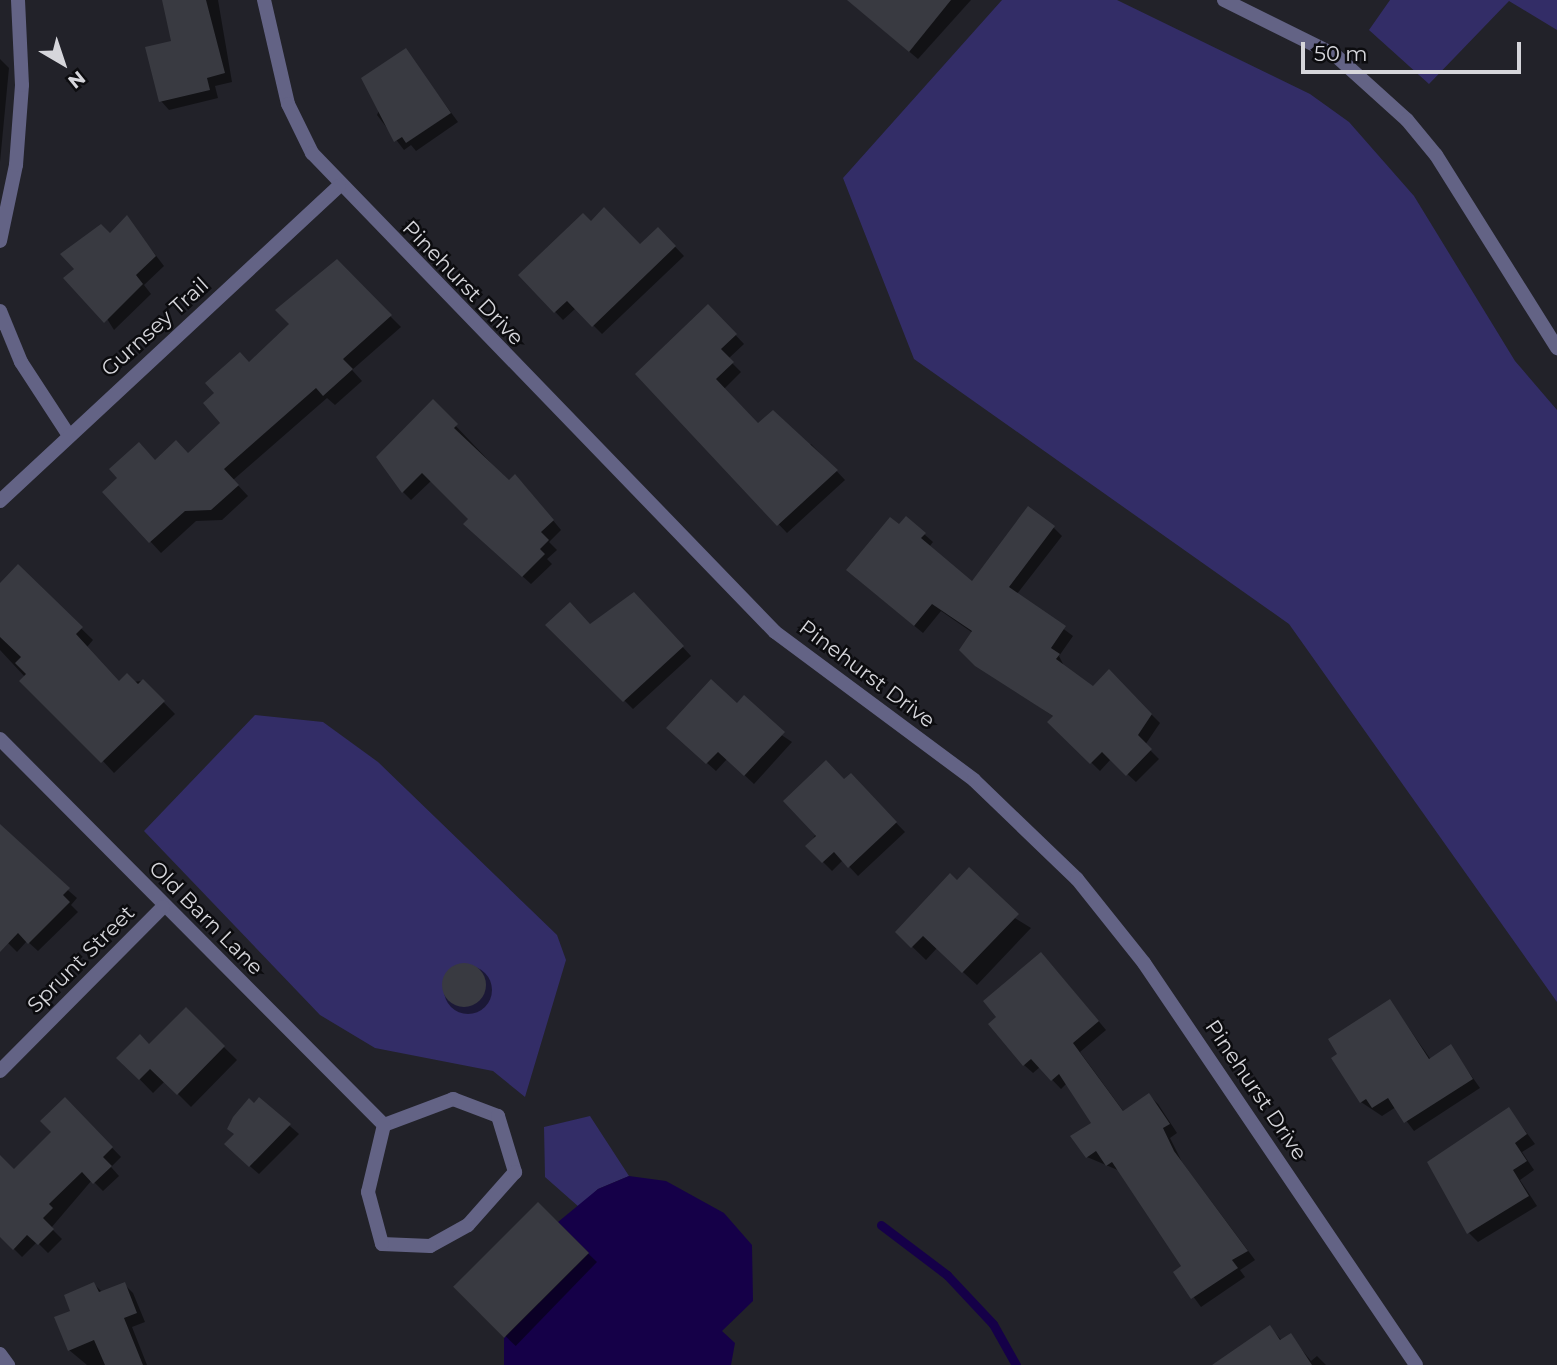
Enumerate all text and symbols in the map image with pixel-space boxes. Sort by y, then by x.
north arrow [28,28,98,98]
scale bar [1305,28,1526,72]
text: 50 m [1314,41,1368,66]
text: N [63,66,90,93]
street label: Pinehurst Drive [397,215,529,351]
street label: Gurnsey Trail [96,272,214,382]
street label: Pinehurst Drive [794,615,940,733]
street label: Old Barn Lane [144,856,268,980]
street label: Sprunt Street [22,900,140,1018]
street label: Pinehurst Drive [1200,1015,1312,1165]

